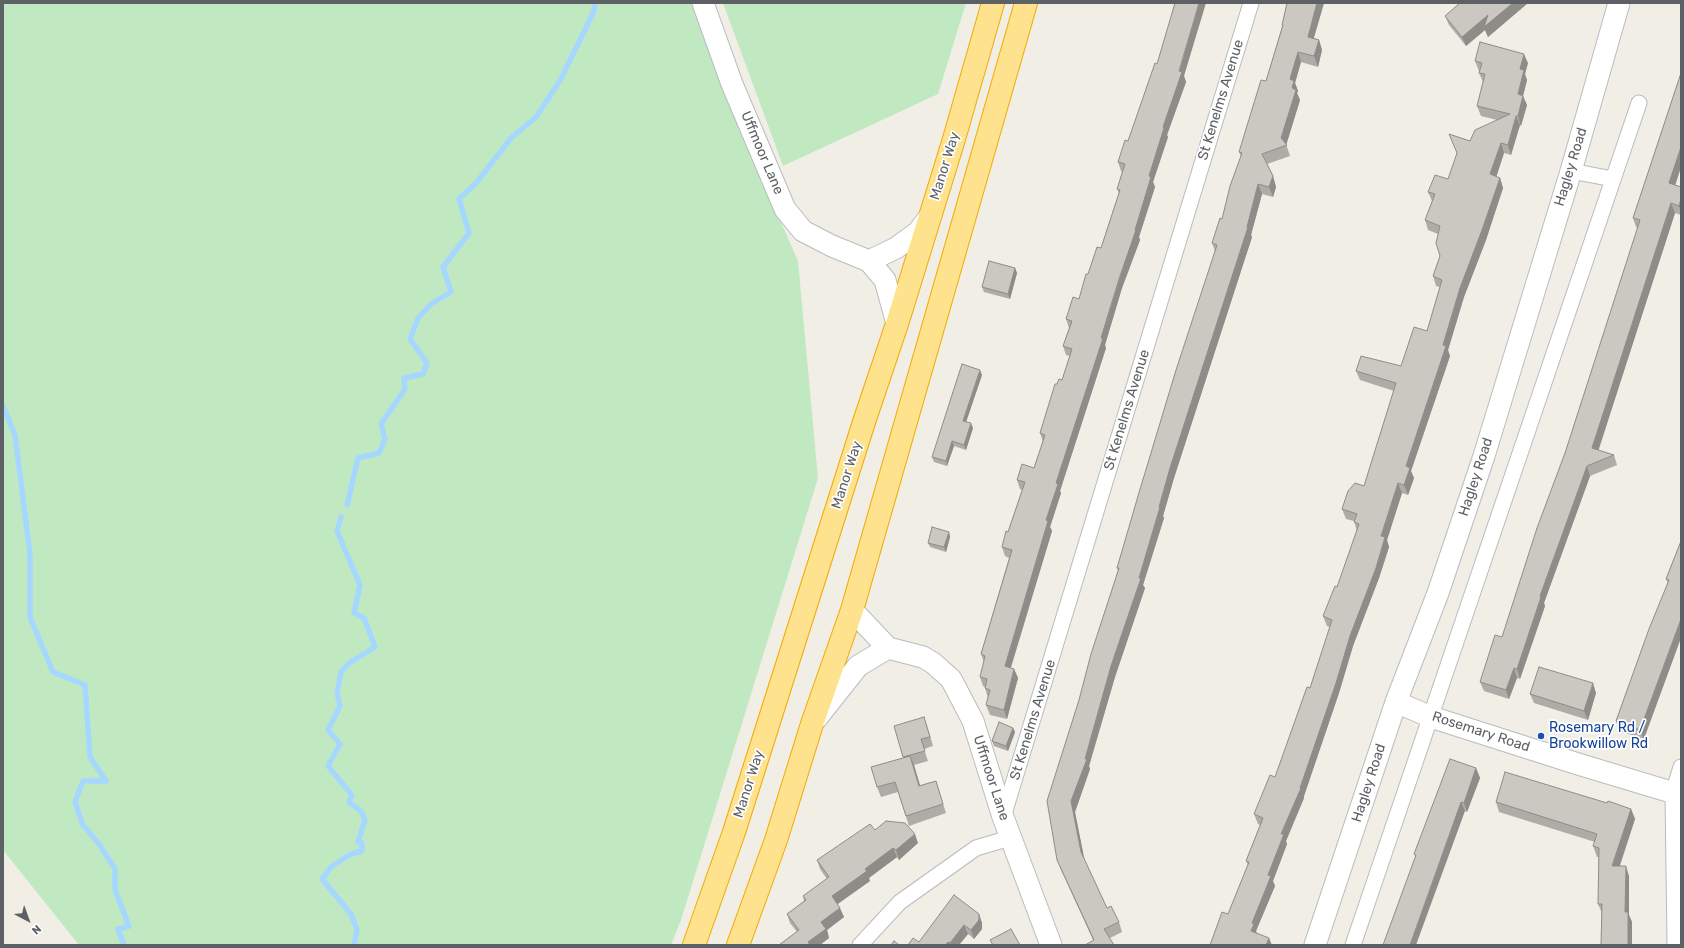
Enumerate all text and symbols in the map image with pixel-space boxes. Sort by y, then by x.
street label: St Kenelms Avenue [1195,38,1247,162]
street label: Uffmoor Lane [737,109,787,197]
street label: Hagley Road [1551,126,1591,208]
street label: Manor Way [927,130,963,202]
street label: St Kenelms Avenue [1101,348,1153,472]
street label: Hagley Road [1455,436,1497,518]
street label: Manor Way [828,439,866,511]
street label: St Kenelms Avenue [1007,658,1059,782]
street label: Rosemary Road [1430,708,1532,756]
place label: Rosemary Rd / Brookwillow Rd [1549,720,1648,752]
marker: Rosemary Rd / Brookwillow Rd [1536,731,1546,741]
street label: Uffmoor Lane [969,733,1013,823]
street label: Hagley Road [1348,742,1390,824]
street label: Manor Way [730,748,768,820]
north arrow [8,900,48,940]
text: N [29,922,43,937]

